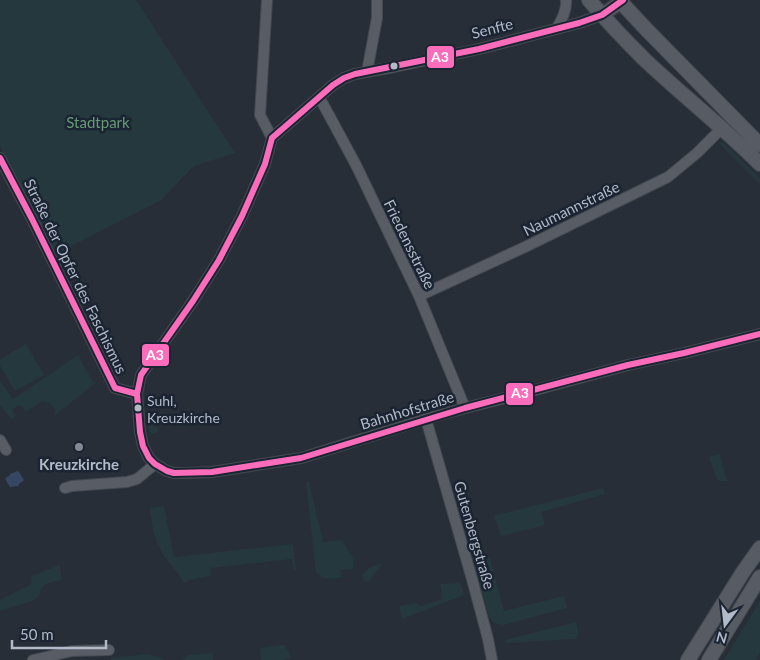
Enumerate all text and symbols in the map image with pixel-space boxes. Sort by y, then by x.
street label: Senfte [469,14,515,42]
line badge: A3 [426,45,455,69]
text: A3 [430,48,449,65]
unlabelled marker [389,61,399,71]
park label: Stadtpark [66,113,130,131]
street label: Straße der Opfer des Faschismus [21,176,131,376]
street label: Naumannstraße [520,177,622,239]
street label: Friedensstraße [381,196,439,292]
line badge: A3 [141,343,170,367]
text: A3 [145,346,164,363]
line badge: A3 [505,382,534,406]
text: A3 [510,384,529,401]
street label: Bahnhofstraße [358,387,456,433]
place label: Suhl, Kreuzkirche [147,392,220,426]
marker: Suhl, Kreuzkirche [133,403,143,413]
marker: Kreuzkirche [73,441,85,453]
place label: Kreuzkirche [39,455,119,473]
street label: Gutenbergstraße [451,479,499,591]
north arrow [700,600,750,650]
scale bar [12,618,106,650]
text: 50 m [20,625,54,643]
text: N [714,628,729,648]

